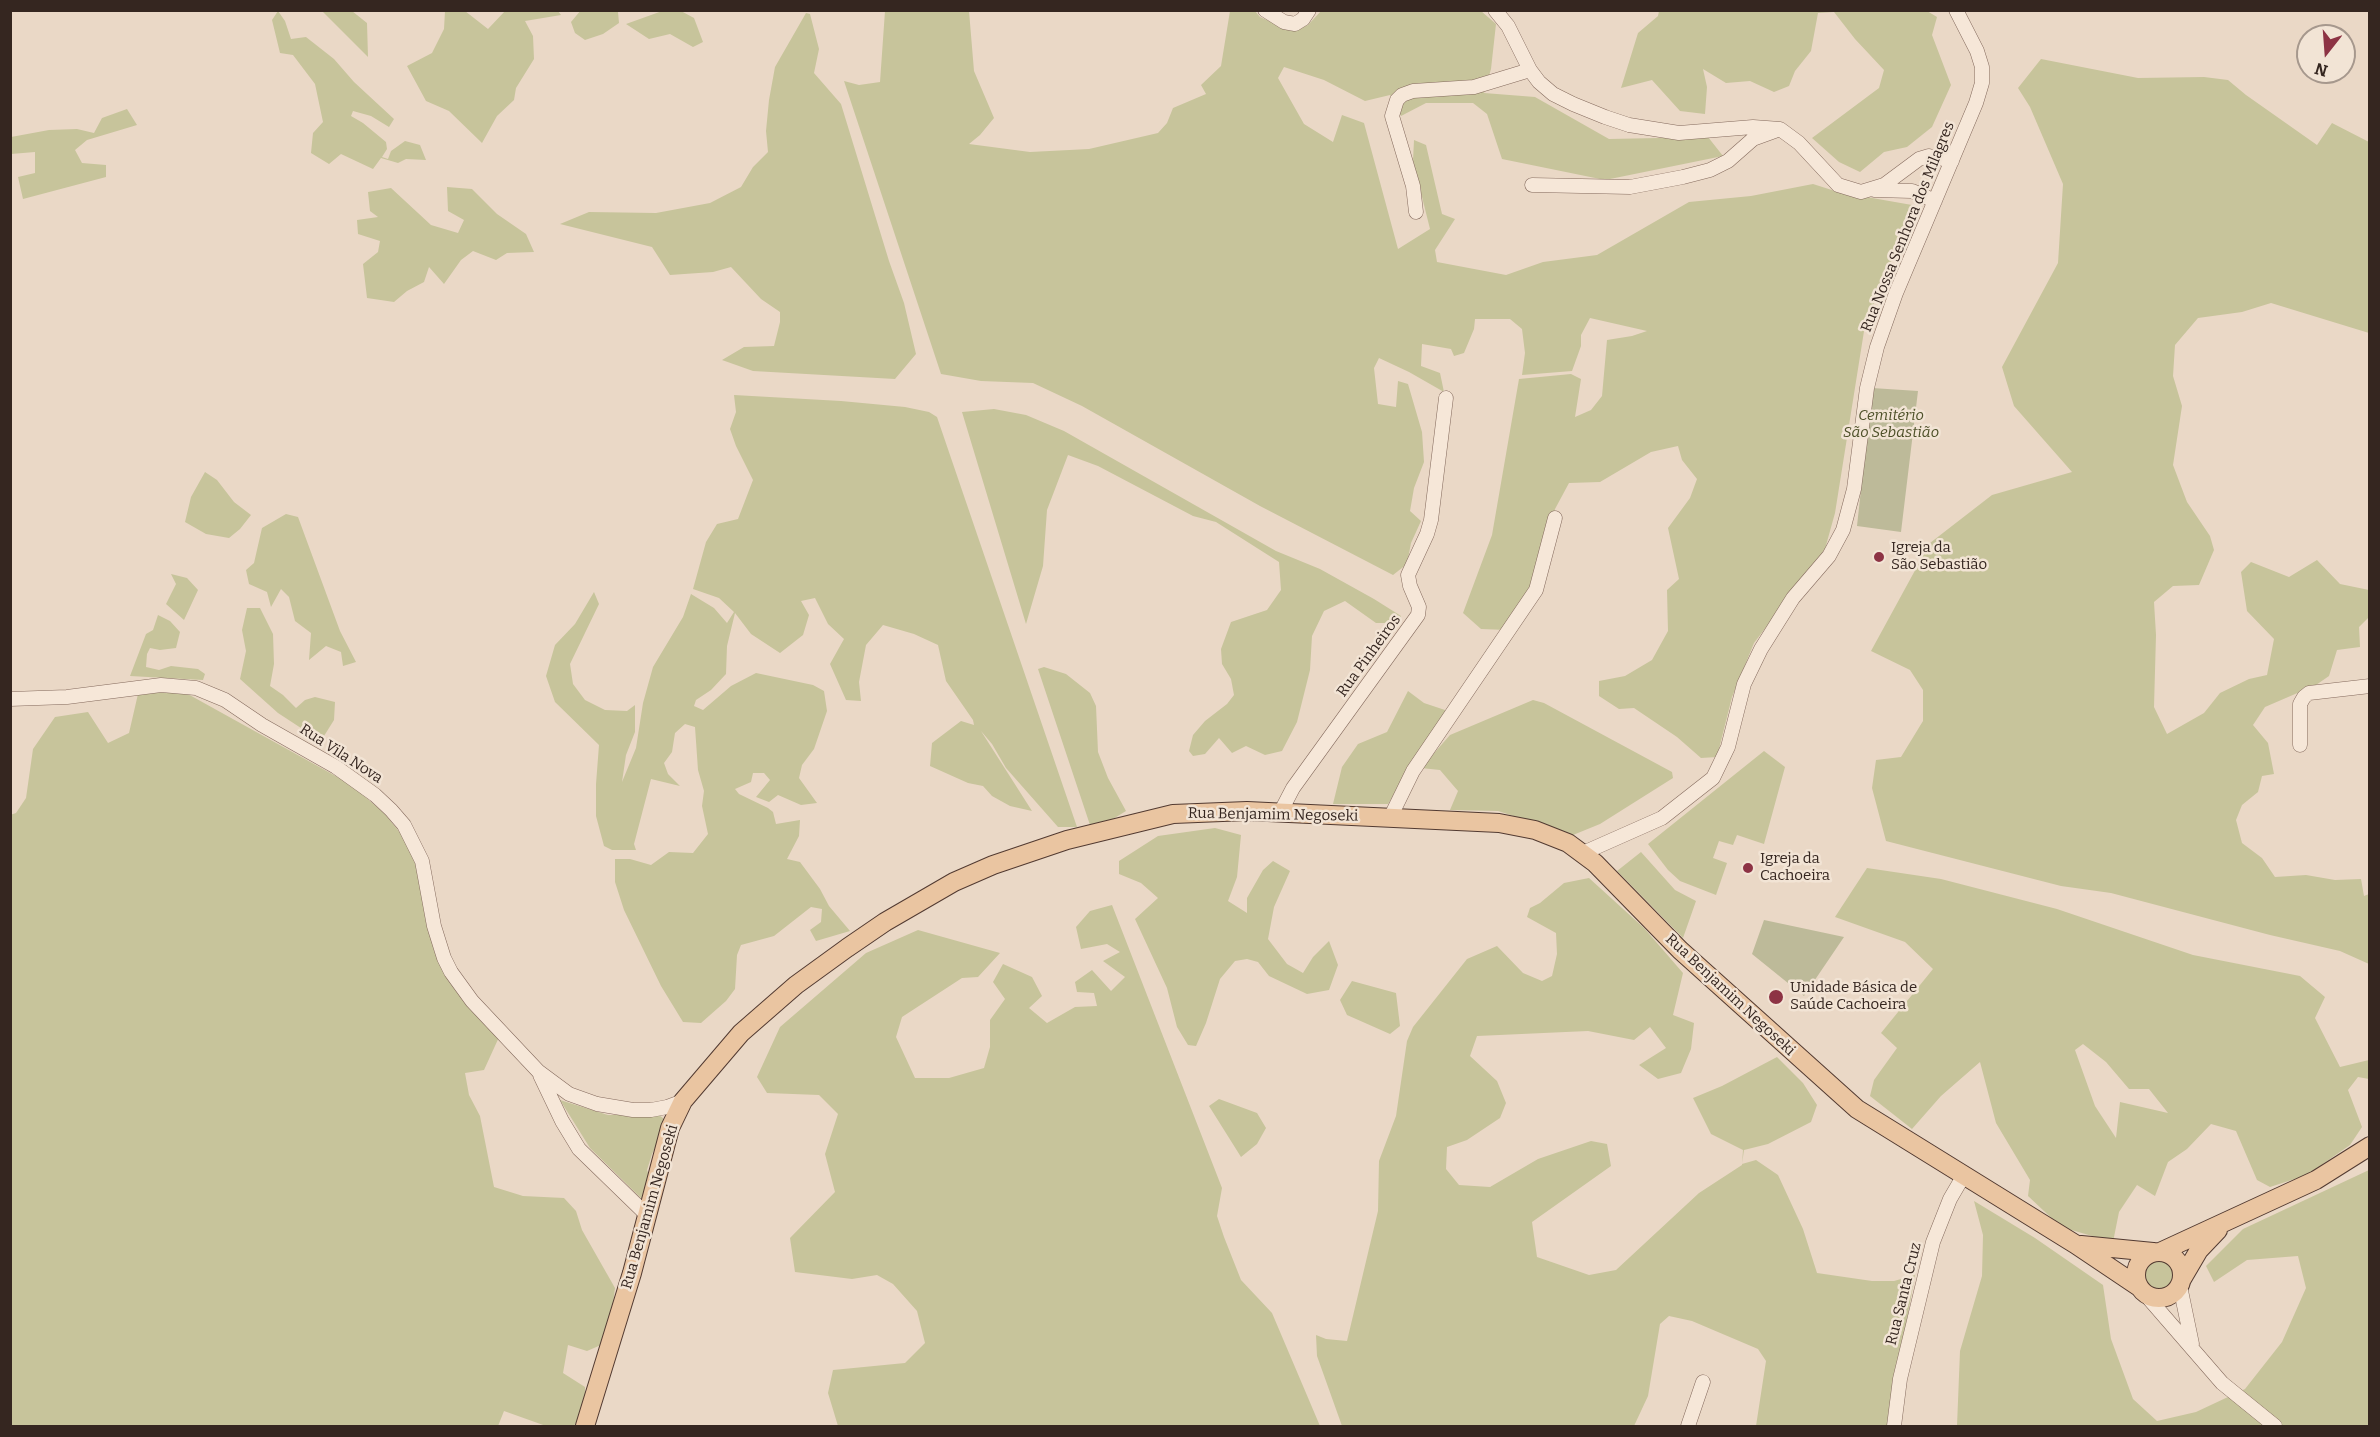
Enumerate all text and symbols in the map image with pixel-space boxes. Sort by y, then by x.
north arrow [2296,24,2356,84]
text: N [2312,59,2330,81]
street label: Rua Nossa Senhora dos Milagres [1857,119,1959,335]
park label: Cemitério São Sebastião [1843,407,1939,442]
place label: Igreja da São Sebastião [1891,539,1987,574]
marker: Igreja da São Sebastião [1872,550,1886,564]
street label: Rua Pinheiros [1333,611,1405,701]
street label: Rua Vila Nova [296,720,386,788]
street label: Rua Benjamim Negoseki [1188,805,1358,825]
place label: Igreja da Cachoeira [1760,850,1830,885]
marker: Igreja da Cachoeira [1741,861,1755,875]
street label: Rua Benjamim Negoseki [1662,930,1798,1060]
place label: Unidade Básica de Saúde Cachoeira [1790,979,1917,1014]
marker: Unidade Básica de Saúde Cachoeira [1767,988,1785,1006]
street label: Rua Benjamim Negoseki [618,1123,682,1291]
street label: Rua Santa Cruz [1883,1241,1925,1347]

